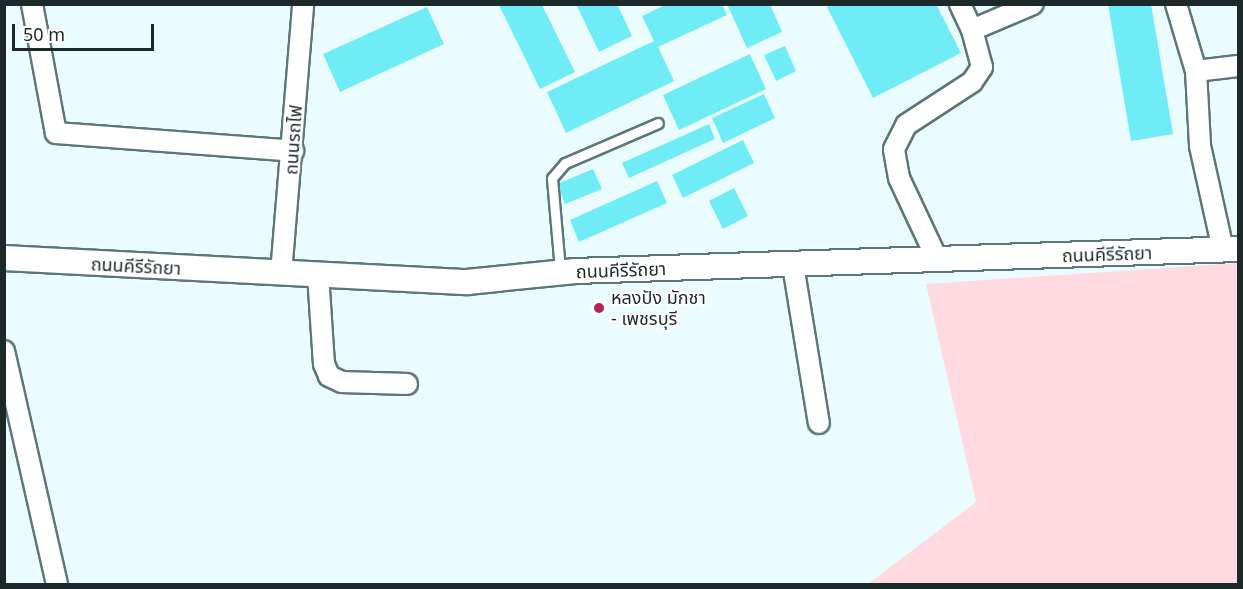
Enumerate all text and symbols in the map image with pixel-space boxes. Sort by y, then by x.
scale bar [15,12,158,50]
text: 50 m [23,22,65,46]
street label: ถนนรถไฟ [280,104,306,176]
street label: ถนนคีรีรัถยา [1061,242,1153,266]
street label: ถนนคีรีรัถยา [90,253,182,279]
street label: ถนนคีรีรัถยา [575,258,667,282]
place label: หลงปัง มักชา - เพชรบุรี [611,287,706,330]
marker: หลงปัง มักชา - เพชรบุรี [592,301,606,315]

